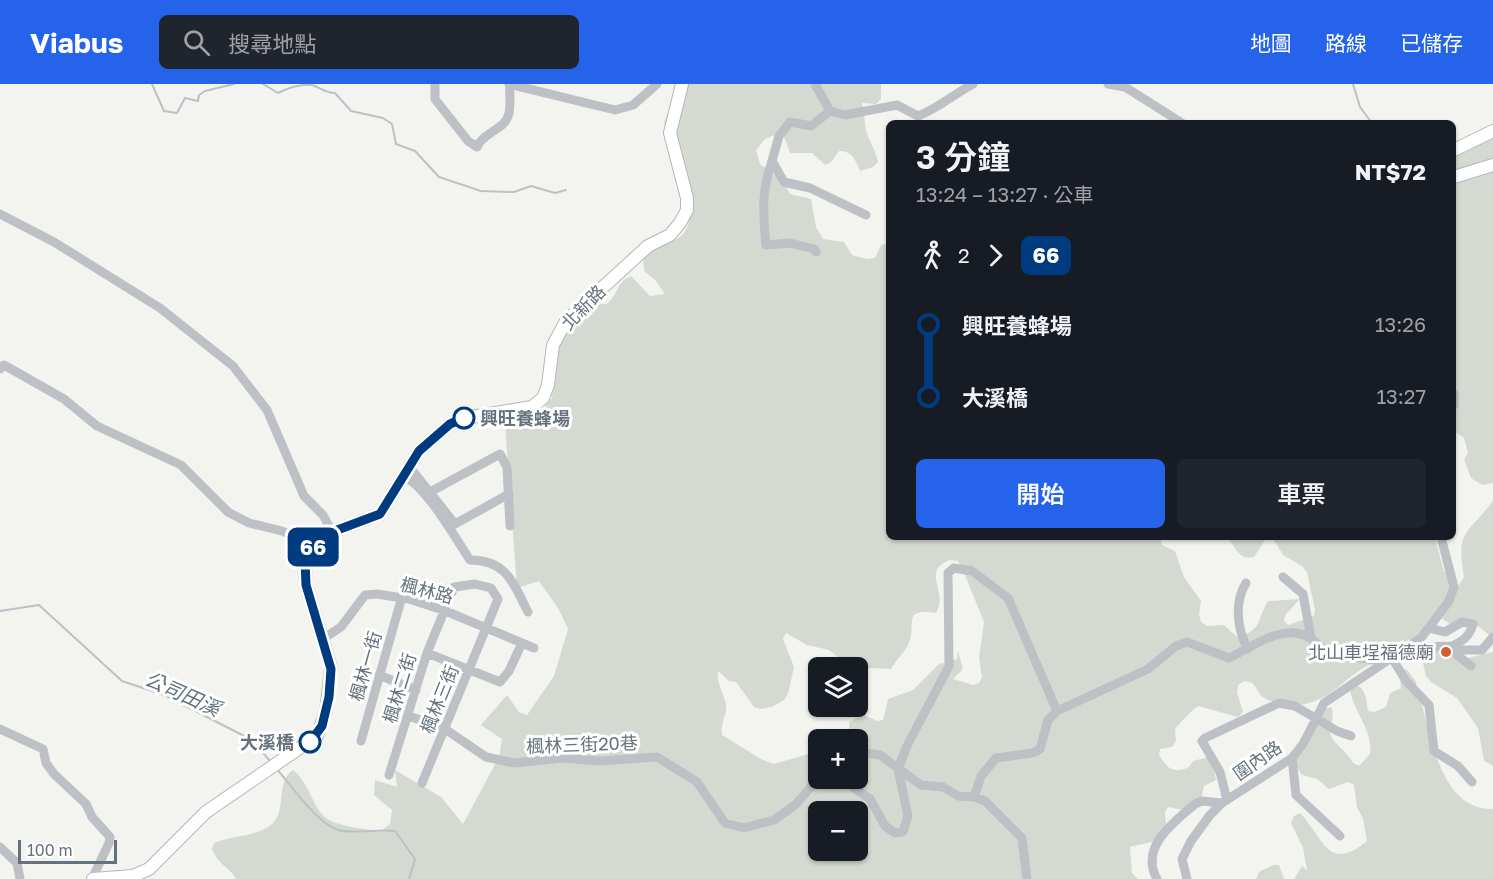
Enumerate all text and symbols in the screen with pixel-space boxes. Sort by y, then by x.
search box [159,15,579,69]
text: Viabus [30,26,123,59]
icon: search [180,26,213,59]
text: 搜尋地點 [228,30,316,57]
text: 地圖 [1250,30,1292,56]
text: 路線 [1325,30,1367,56]
text: 已儲存 [1400,30,1463,56]
text: 3 分鐘 [916,137,1010,176]
text: NT$72 [1355,158,1426,185]
text: 13:24 – 13:27 · 公車 [916,182,1093,206]
icon: walk [916,239,949,272]
icon: forward [979,239,1012,272]
text: 66 [1033,242,1059,268]
text: 2 [958,243,970,267]
street label: 北新路 [556,280,610,334]
text: 興旺養蜂場 [962,312,1072,339]
text: 13:26 [1375,312,1426,336]
text: 大溪橋 [962,384,1028,411]
text: 13:27 [1376,384,1426,408]
marker: 興旺養蜂場 [453,407,475,429]
place label: 興旺養蜂場 [480,407,570,429]
button: 開始 [916,459,1165,528]
button: 車票 [1177,459,1426,528]
line badge: 66 [286,528,340,566]
text: 66 [300,534,326,560]
street label: 楓林路 [398,572,456,608]
street label: 楓林一街 [345,628,385,704]
place label: 北山車埕福德廟 [1308,641,1434,663]
marker: 北山車埕福德廟 [1439,645,1453,659]
street label: 楓林二街 [378,650,420,726]
map controls [808,657,868,861]
button: layers [808,657,868,717]
street label: 楓林三街 [415,662,463,736]
water label: 公司田溪 [142,666,227,721]
button: + [808,729,868,789]
place label: 大溪橋 [240,731,294,753]
marker: 大溪橋 [299,731,321,753]
street label: 楓林三街20巷 [526,731,638,757]
street label: 圍內路 [1229,736,1285,784]
button: − [808,801,868,861]
scale bar [18,837,117,864]
text: 100 m [27,840,73,860]

